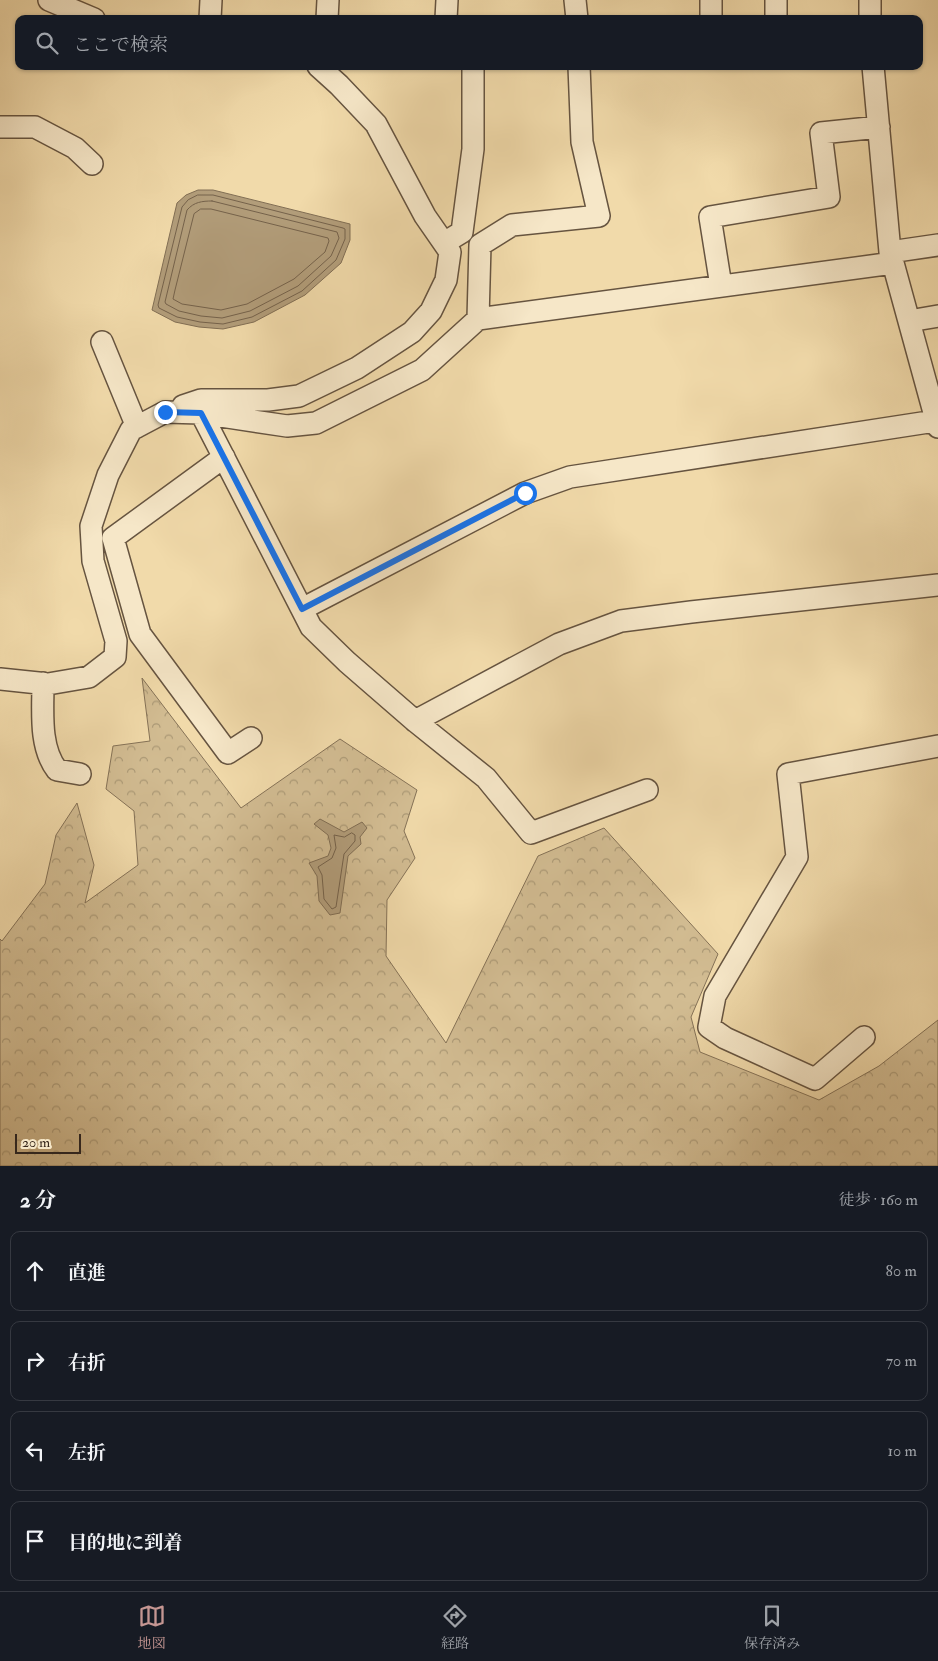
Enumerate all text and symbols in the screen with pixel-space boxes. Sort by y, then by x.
search box [15,15,923,70]
icon: search [33,29,61,57]
text: ここで検索 [73,33,168,57]
route end [154,401,177,424]
route start [514,482,537,505]
scale bar [15,1131,81,1154]
text: 20 m [22,1134,50,1151]
text: 2 分 [20,1187,56,1214]
text: 徒歩 · 160 m [838,1190,918,1210]
icon: ahead [21,1257,49,1285]
text: 直進 [68,1261,106,1285]
text: 80 m [886,1261,917,1281]
icon: right [21,1347,49,1375]
text: 右折 [68,1351,106,1375]
text: 70 m [886,1351,917,1371]
icon: left [21,1437,49,1465]
text: 左折 [68,1441,106,1465]
text: 10 m [887,1441,917,1461]
icon: arrive [21,1527,49,1555]
text: 目的地に到着 [68,1531,182,1555]
tab: 地図 [138,1602,166,1652]
tab: 経路 [441,1602,469,1652]
tab: 保存済み [744,1602,800,1652]

